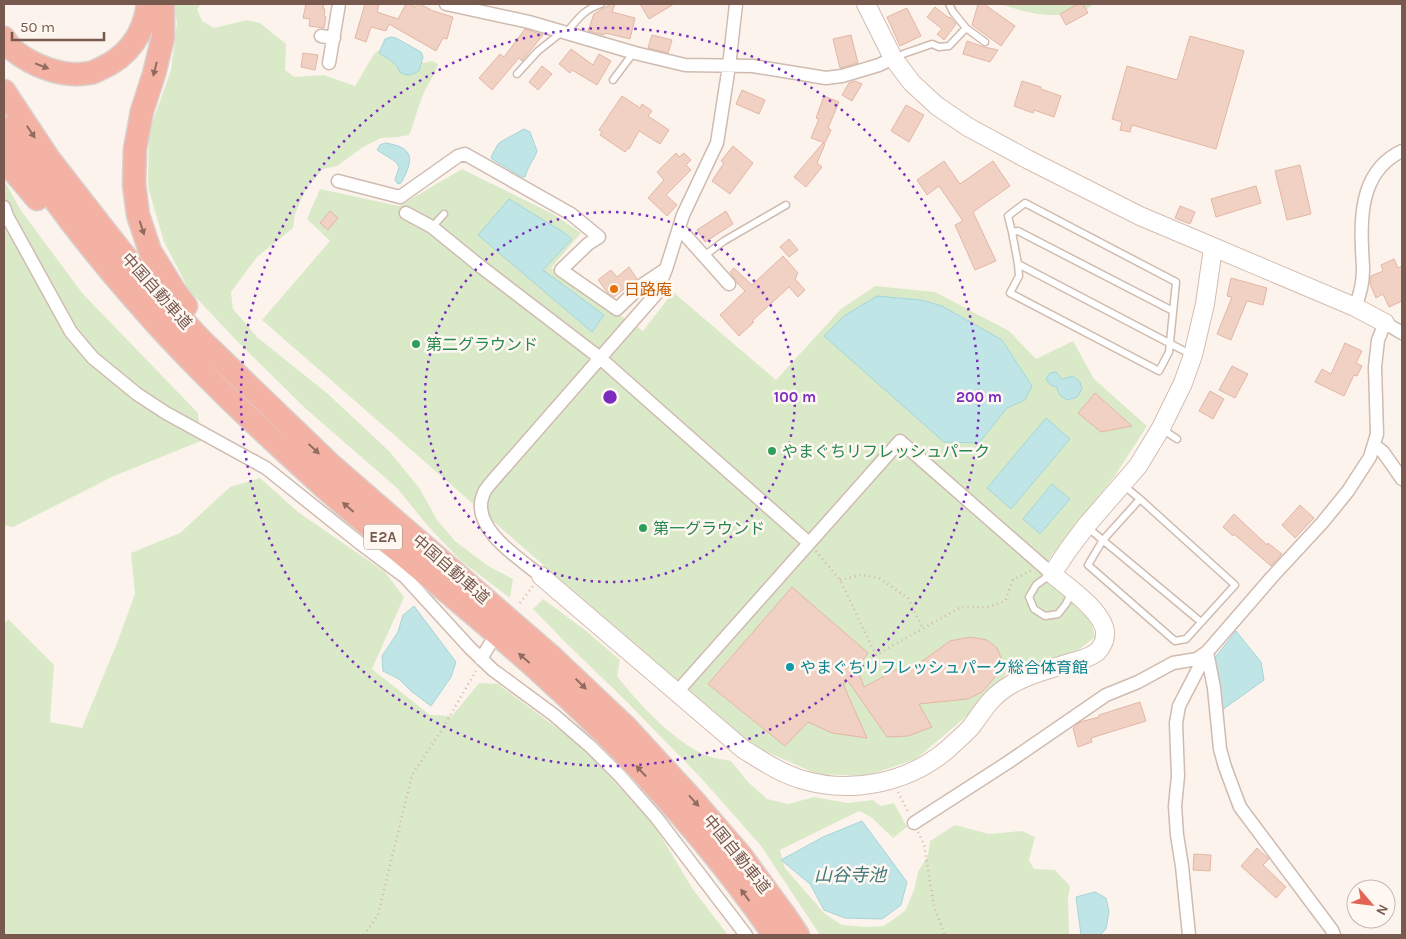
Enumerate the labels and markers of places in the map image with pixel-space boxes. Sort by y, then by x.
place label: 日路庵 [624,280,672,299]
marker: 日路庵 [608,283,620,295]
place label: 第二グラウンド [426,335,538,354]
marker: 第二グラウンド [410,338,422,350]
centre of rings [601,388,619,406]
place label: やまぐちリフレッシュパーク [782,442,990,461]
marker: やまぐちリフレッシュパーク [766,445,778,457]
place label: 第一グラウンド [653,519,765,538]
marker: 第一グラウンド [637,522,649,534]
place label: やまぐちリフレッシュパーク総合体育館 [800,658,1088,677]
marker: やまぐちリフレッシュパーク総合体育館 [784,661,796,673]

